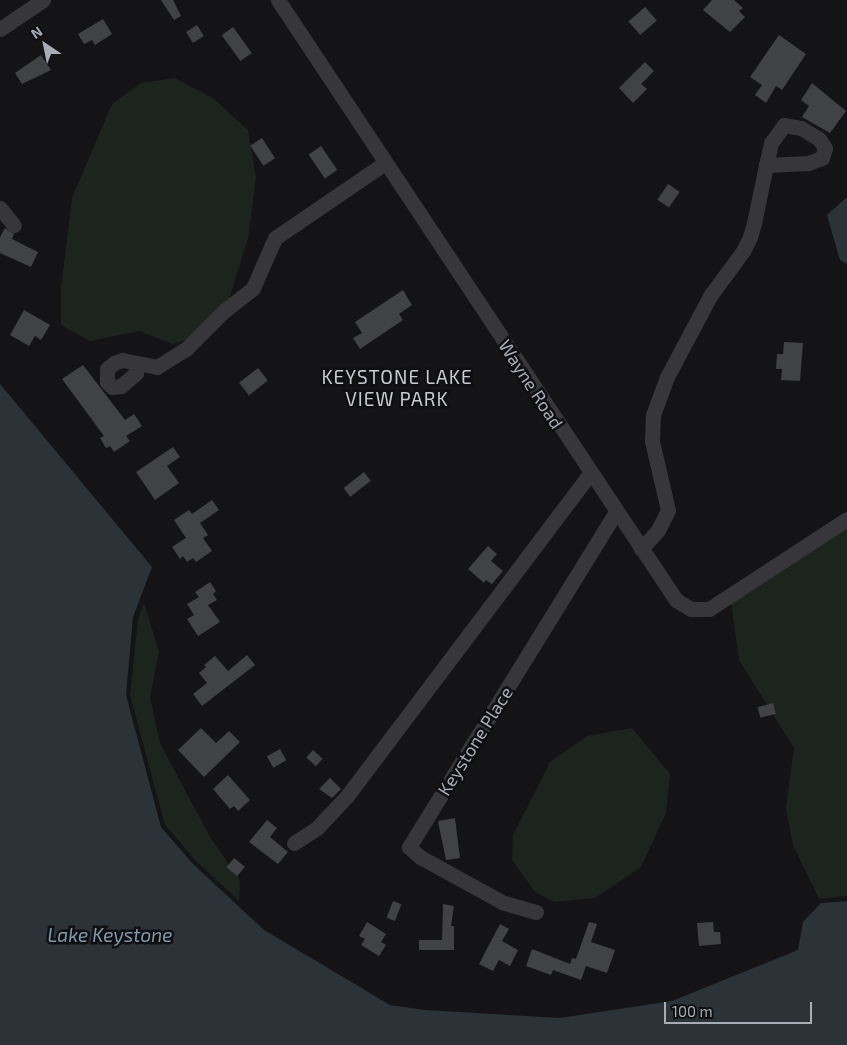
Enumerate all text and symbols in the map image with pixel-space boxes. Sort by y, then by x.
north arrow [20,20,70,70]
text: N [27,22,45,42]
street label: Wayne Road [494,335,568,433]
district label: KEYSTONE LAKE VIEW PARK [320,366,474,410]
street label: Keystone Place [433,683,517,799]
water label: Lake Keystone [48,924,172,946]
scale bar [667,992,814,1024]
text: 100 m [672,1002,713,1020]

